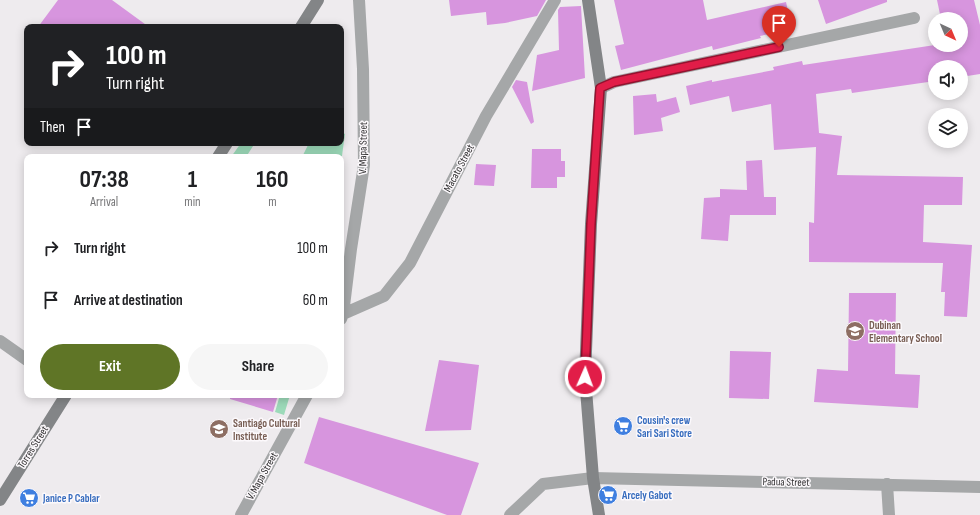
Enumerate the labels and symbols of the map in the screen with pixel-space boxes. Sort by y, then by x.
pin [762,6,796,47]
north arrow [928,12,968,52]
street label: V. Mapa Street [356,121,370,174]
street label: Macato Street [441,141,477,194]
place label: Dubinan Elementary School [869,319,942,345]
school or university icon: Dubinan Elementary School [844,320,866,342]
position arrow [564,356,606,398]
place label: Cousin's crew Sari Sari Store [637,414,692,440]
supermarket icon: Cousin's crew Sari Sari Store [612,415,634,437]
place label: Santiago Cultural Institute [233,417,300,443]
school or university icon: Santiago Cultural Institute [208,418,230,440]
street label: Torres Street [15,423,52,471]
street label: V. Mapa Street [244,449,281,502]
street label: Padua Street [762,475,810,489]
supermarket icon: Arcely Gabot [597,484,619,506]
supermarket icon: Janice P Cablar [18,487,40,509]
place label: Arcely Gabot [621,489,672,502]
place label: Janice P Cablar [42,492,100,505]

